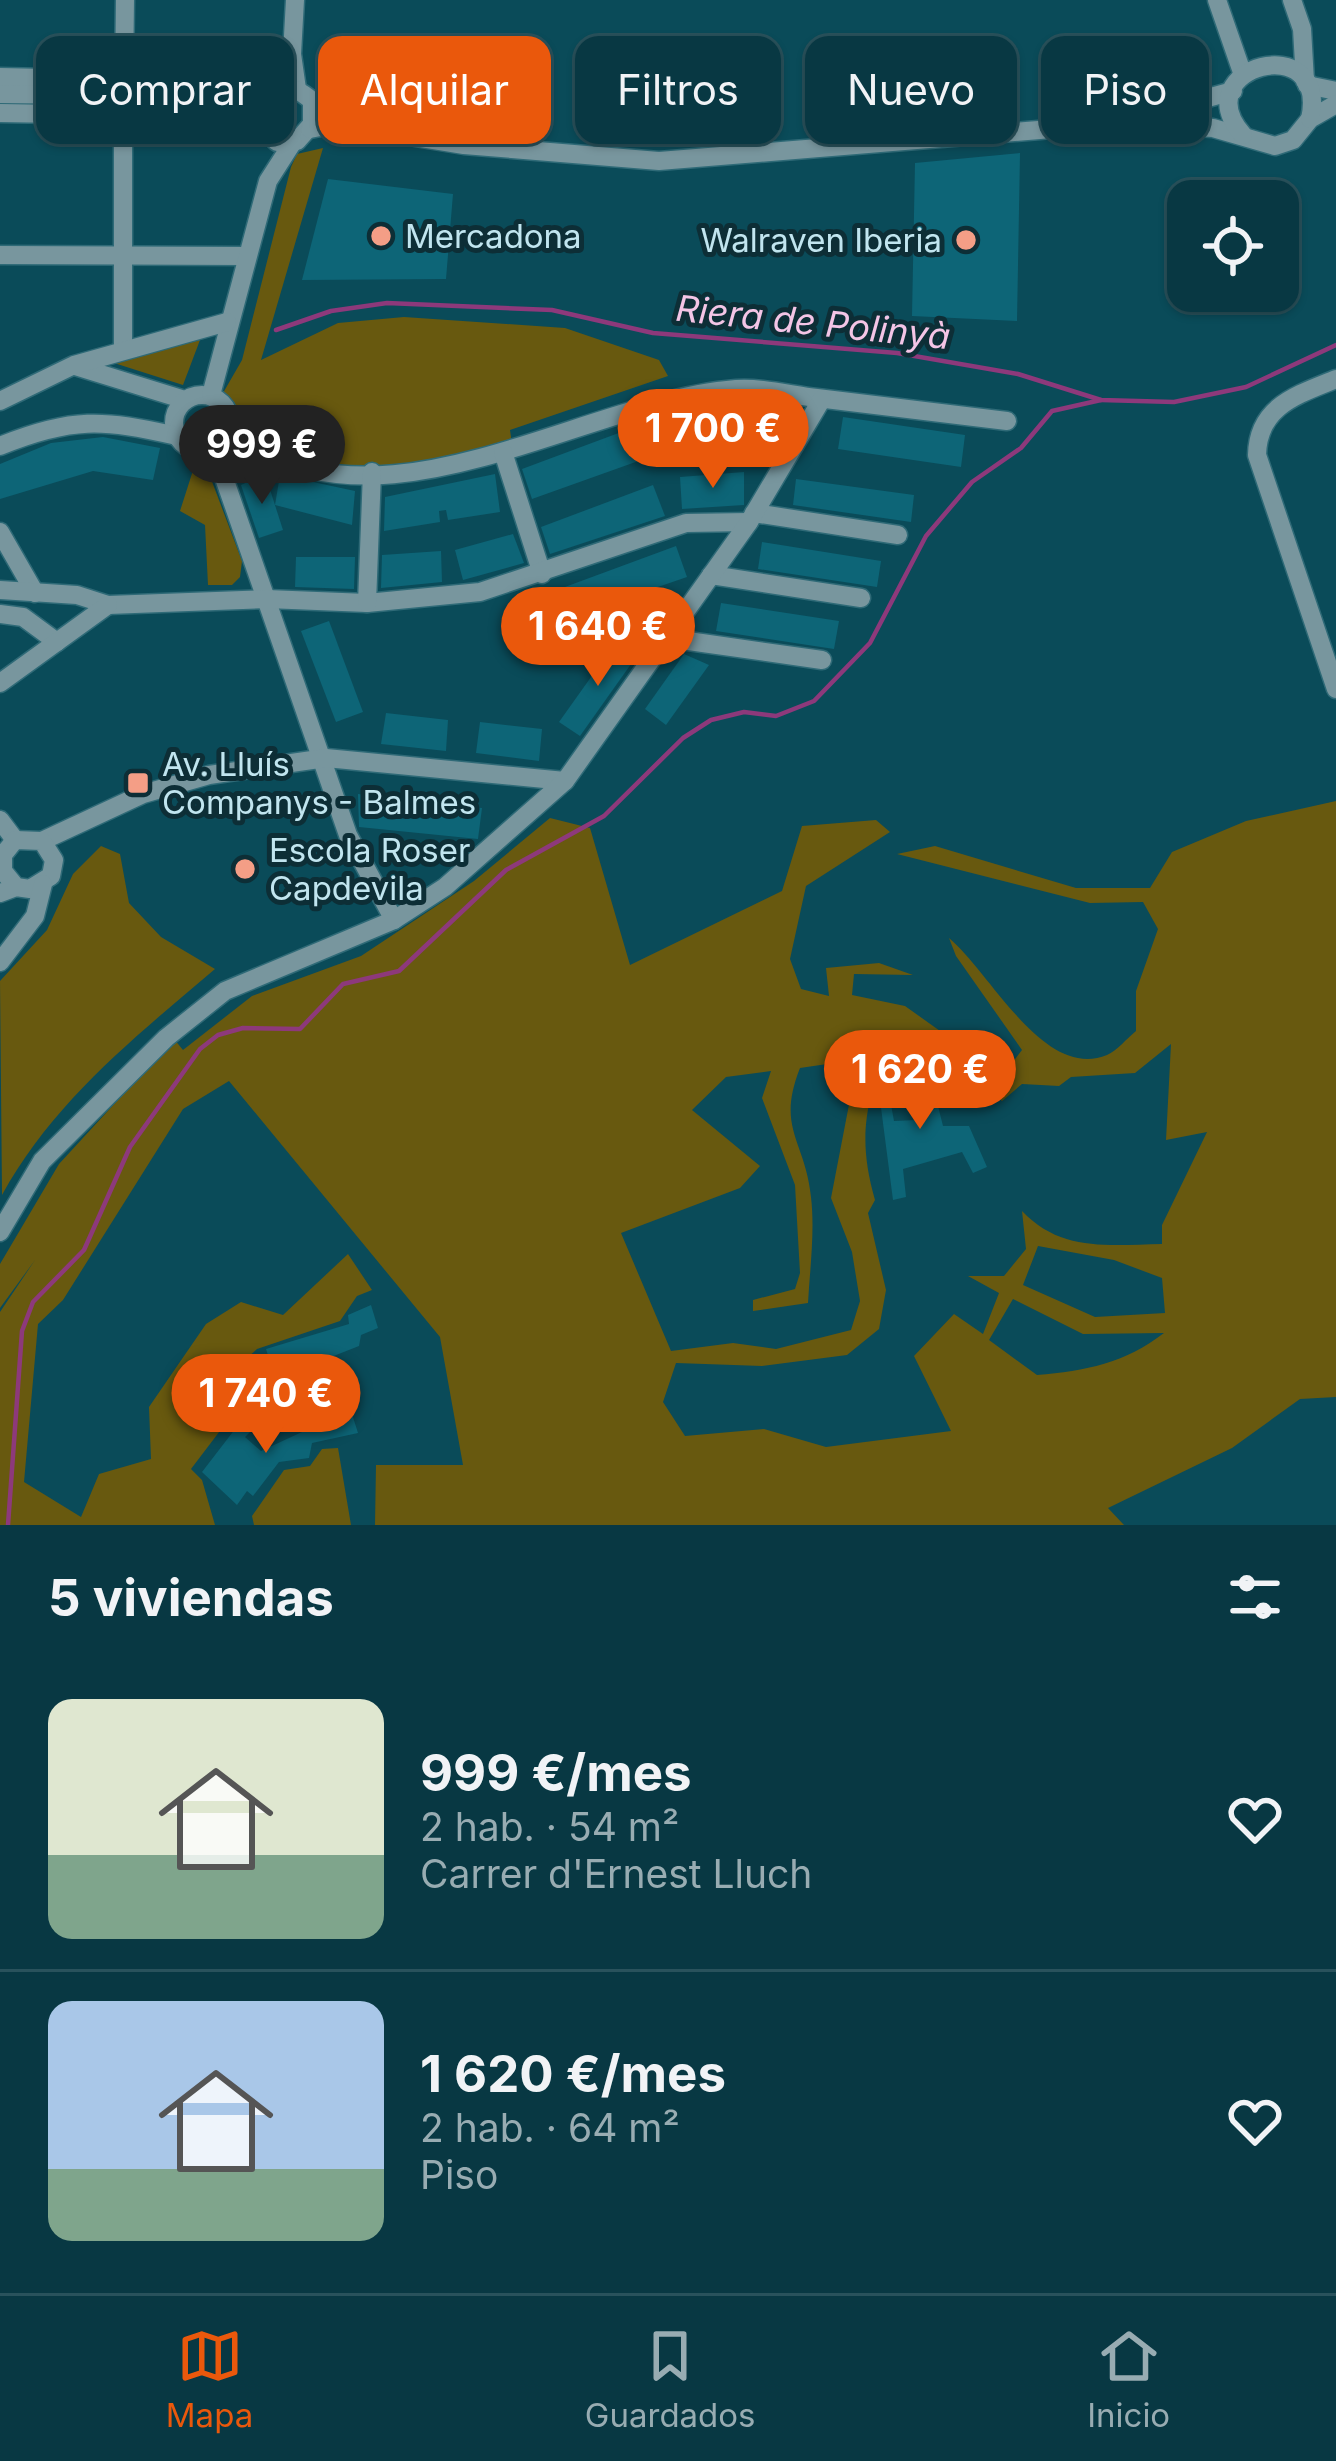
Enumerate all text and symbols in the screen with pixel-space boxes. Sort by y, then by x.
chip: Comprar [36,36,294,144]
chip: Alquilar [318,36,551,144]
chip: Filtros [575,36,781,144]
chip: Nuevo [805,36,1017,144]
chip: Piso [1041,36,1209,144]
map controls [1167,180,1299,312]
button: locate [1167,180,1299,312]
place label: Mercadona [405,216,582,256]
place label: Walraven Iberia [700,220,942,260]
marker: Mercadona [368,223,394,249]
marker: Walraven Iberia [953,227,979,253]
water label: Riera de Polinyà [674,286,952,358]
pin: 1 700 € [602,389,824,491]
text: 1 700 € [645,404,781,451]
pin: 999 € [178,405,346,507]
text: 999 € [206,420,318,467]
pin: 1 640 € [487,587,709,689]
text: 1 640 € [528,602,668,649]
place label: Av. Lluís Companys - Balmes [162,744,476,822]
marker: Av. Lluís Companys - Balmes [125,770,151,796]
place label: Escola Roser Capdevila [269,830,470,908]
marker: Escola Roser Capdevila [232,856,258,882]
pin: 1 620 € [809,1030,1031,1132]
text: 1 620 € [851,1045,989,1092]
pin: 1 740 € [155,1354,377,1456]
text: 1 740 € [198,1369,334,1416]
icon: filters [1222,1564,1288,1630]
text: 5 viviendas [48,1567,334,1628]
text: 999 €/mes [420,1742,692,1803]
icon: home [144,1747,288,1891]
icon: heart [1222,1786,1288,1852]
text: 2 hab. · 54 m² [420,1803,679,1850]
text: Carrer d'Ernest Lluch [420,1850,812,1897]
text: 1 620 €/mes [420,2043,726,2104]
icon: home [144,2049,288,2193]
icon: heart [1222,2088,1288,2154]
text: 2 hab. · 64 m² [420,2104,680,2151]
text: Piso [420,2151,498,2198]
tab: Mapa [166,2323,253,2435]
tab: Guardados [585,2323,756,2435]
tab: Inicio [1087,2323,1170,2435]

